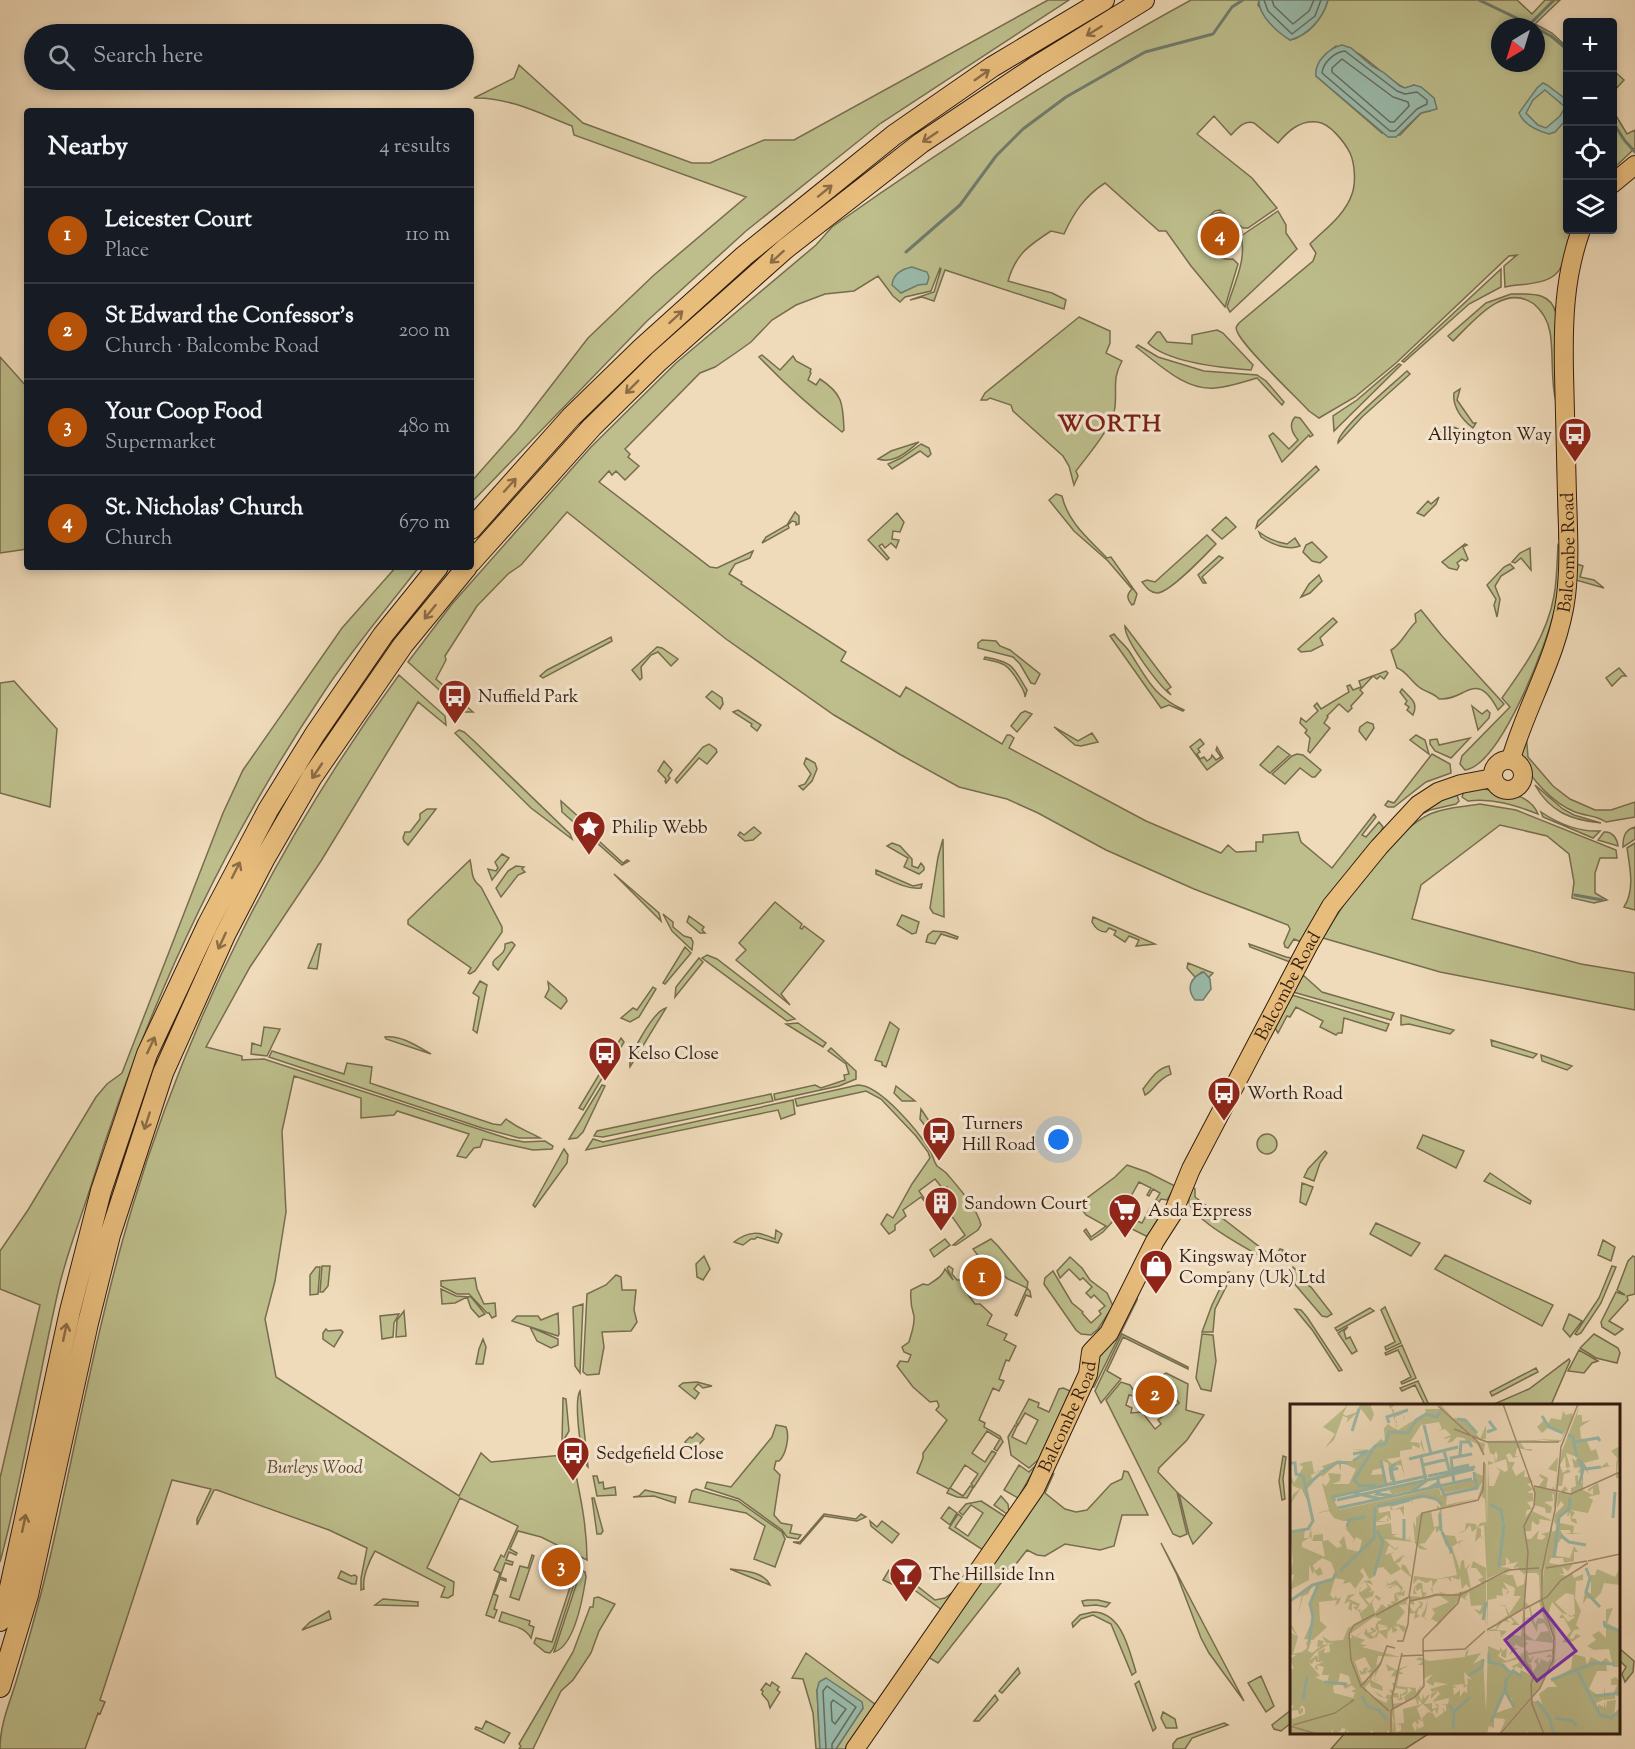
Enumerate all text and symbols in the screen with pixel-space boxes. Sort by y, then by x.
north arrow [1491,18,1545,72]
map controls [1563,18,1617,234]
button: + [1563,18,1617,72]
search box [24,24,474,90]
one-way arrow [1086,25,1103,37]
icon: search [45,41,78,74]
text: Search here [93,41,203,73]
one-way arrow [973,69,989,81]
button: − [1563,72,1617,126]
button: locate [1563,126,1617,180]
text: Nearby [48,129,128,166]
one-way arrow [923,131,939,143]
text: 4 results [379,133,450,162]
button: layers [1563,180,1617,234]
one-way arrow [817,184,832,198]
text: Leicester Court [105,205,252,237]
pin: 4 [1200,214,1240,258]
text: 1 [64,221,71,250]
text: 110 m [405,221,450,250]
text: Place [105,237,149,266]
one-way arrow [770,250,785,264]
text: St Edward the Confessor's [105,301,354,333]
one-way arrow [669,310,684,324]
text: 2 [63,317,72,346]
text: 200 m [399,317,450,346]
text: Church · Balcombe Road [105,333,319,362]
one-way arrow [625,380,640,395]
text: Your Coop Food [105,397,262,429]
district label: WORTH [1057,408,1163,442]
text: 3 [63,413,72,442]
text: 480 m [399,413,450,442]
bus stop icon: Allyington Way [1557,416,1593,463]
place label: Allyington Way [1428,423,1552,449]
text: Supermarket [105,429,216,458]
one-way arrow [503,478,517,493]
street label: Balcombe Road [1553,492,1583,615]
text: St. Nicholas' Church [105,493,303,525]
text: 4 [62,509,73,538]
text: 670 m [399,509,450,538]
text: Church [105,525,172,554]
one-way arrow [423,604,436,620]
bus stop icon: Nuffield Park [437,678,473,725]
place label: Nuffield Park [478,685,579,711]
one-way arrow [310,762,322,779]
place icon: Philip Webb [571,809,607,856]
place label: Philip Webb [612,816,708,842]
one-way arrow [231,861,242,879]
street label: Balcombe Road [1250,927,1328,1046]
one-way arrow [216,932,227,950]
bus stop icon: Kelso Close [587,1035,623,1082]
one-way arrow [146,1037,158,1055]
place label: Kelso Close [628,1042,719,1068]
bus stop icon: Worth Road [1206,1075,1242,1122]
place label: Worth Road [1247,1082,1343,1108]
one-way arrow [140,1111,151,1130]
place label: Turners Hill Road [962,1112,1036,1159]
bus stop icon: Turners Hill Road [921,1115,957,1162]
your location [1044,1125,1073,1154]
building icon: Sandown Court [923,1185,959,1232]
place label: Sandown Court [964,1192,1088,1218]
supermarket icon: Asda Express [1107,1192,1143,1239]
place label: Asda Express [1148,1199,1252,1225]
place label: Kingsway Motor Company (Uk) Ltd [1179,1245,1325,1292]
shop icon: Kingsway Motor Company (Uk) Ltd [1138,1248,1174,1295]
pin: 1 [962,1254,1002,1300]
one-way arrow [60,1323,71,1343]
street label: Balcombe Road [1033,1360,1105,1477]
pin: 2 [1136,1372,1174,1418]
inset map [1290,1404,1620,1734]
bus stop icon: Sedgefield Close [555,1435,591,1482]
place label: Sedgefield Close [596,1442,724,1468]
park label: Burleys Wood [267,1456,363,1482]
one-way arrow [19,1514,30,1533]
pin: 3 [542,1544,580,1590]
bar icon: The Hillside Inn [888,1556,924,1603]
place label: The Hillside Inn [929,1563,1056,1589]

